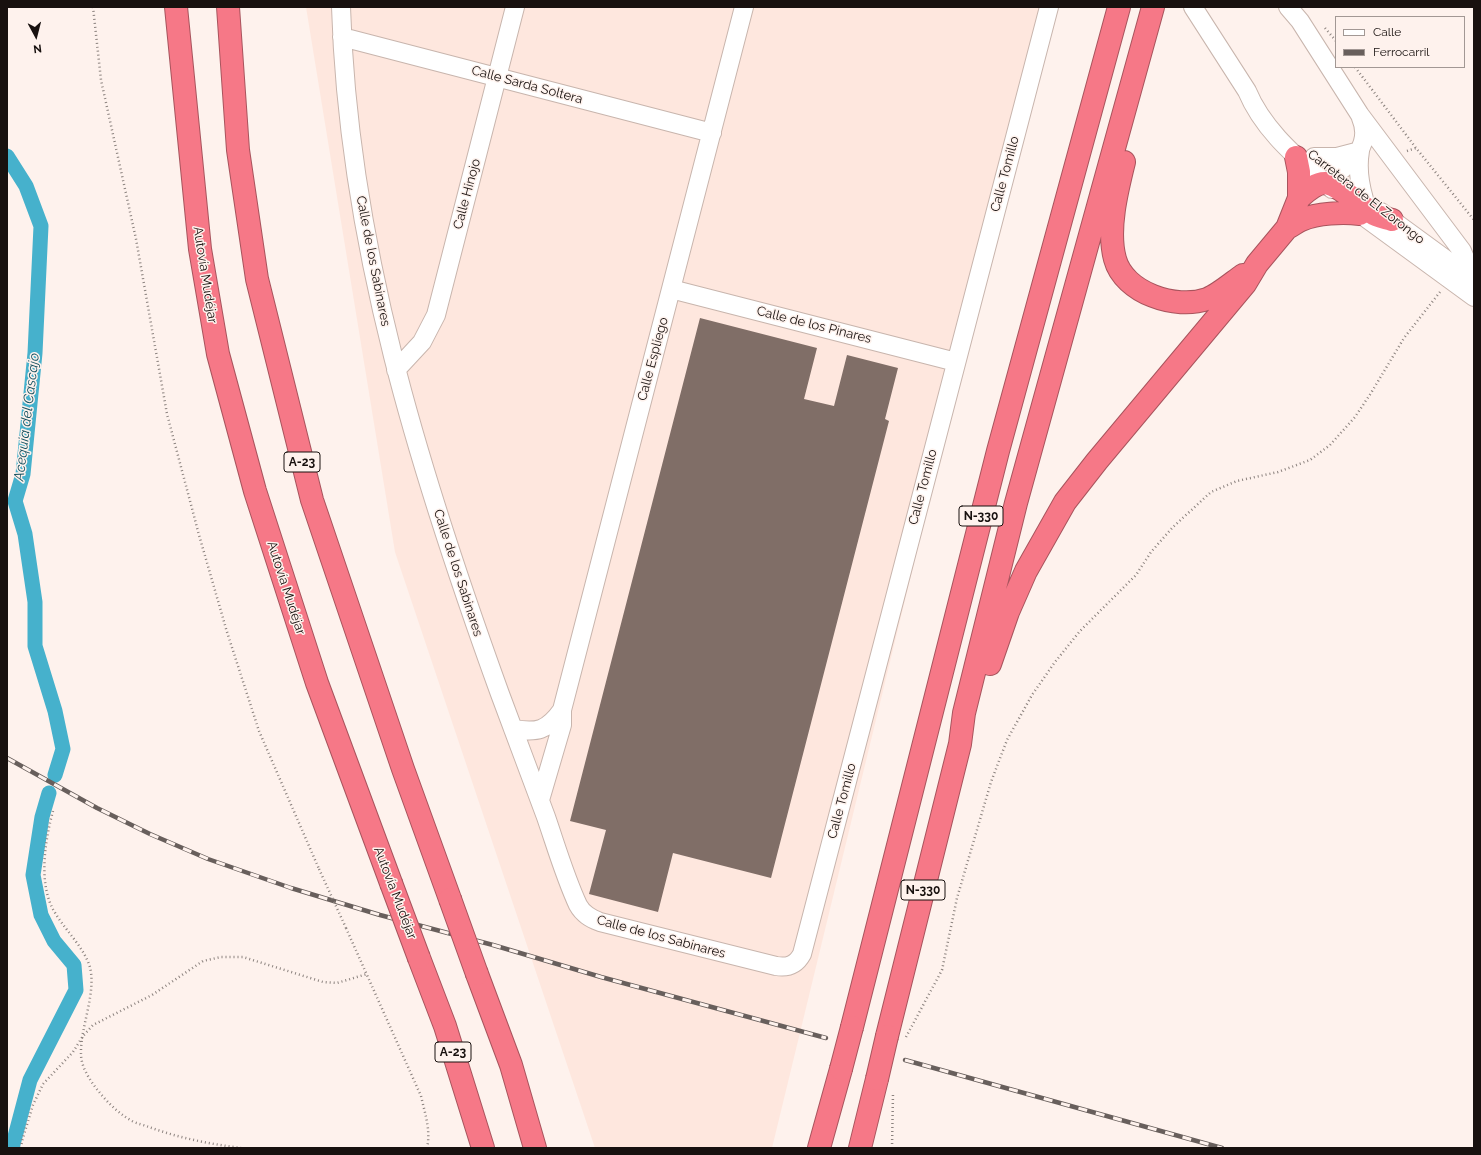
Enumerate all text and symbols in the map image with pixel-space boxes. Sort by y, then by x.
north arrow [16,16,56,56]
legend [1335,16,1465,68]
text: Calle [1373,25,1401,39]
text: N [33,41,42,55]
text: Ferrocarril [1373,45,1430,59]
street label: Calle Sarda Soltera [470,63,584,107]
street label: Calle Tomillo [987,134,1023,214]
street label: Carretera de El Zorongo [1304,146,1428,248]
street label: Calle Hinojo [450,157,484,231]
street label: Calle de los Sabinares [353,194,393,328]
street label: Autovía Mudéjar [190,226,220,324]
street label: Calle de los Pinares [755,303,873,347]
street label: Calle Espliego [634,315,672,403]
water label: Acequia del Cascajo [11,352,43,482]
street label: Calle Tomillo [905,447,941,527]
road number: A-23 [284,452,320,472]
road number: N-330 [959,506,1003,526]
street label: Calle de los Sabinares [430,507,486,639]
street label: Autovía Mudéjar [263,539,309,637]
street label: Calle Tomillo [824,761,860,841]
street label: Autovía Mudéjar [370,845,420,941]
road number: N-330 [901,880,945,900]
street label: Calle de los Sabinares [595,912,727,962]
road number: A-23 [435,1042,471,1062]

